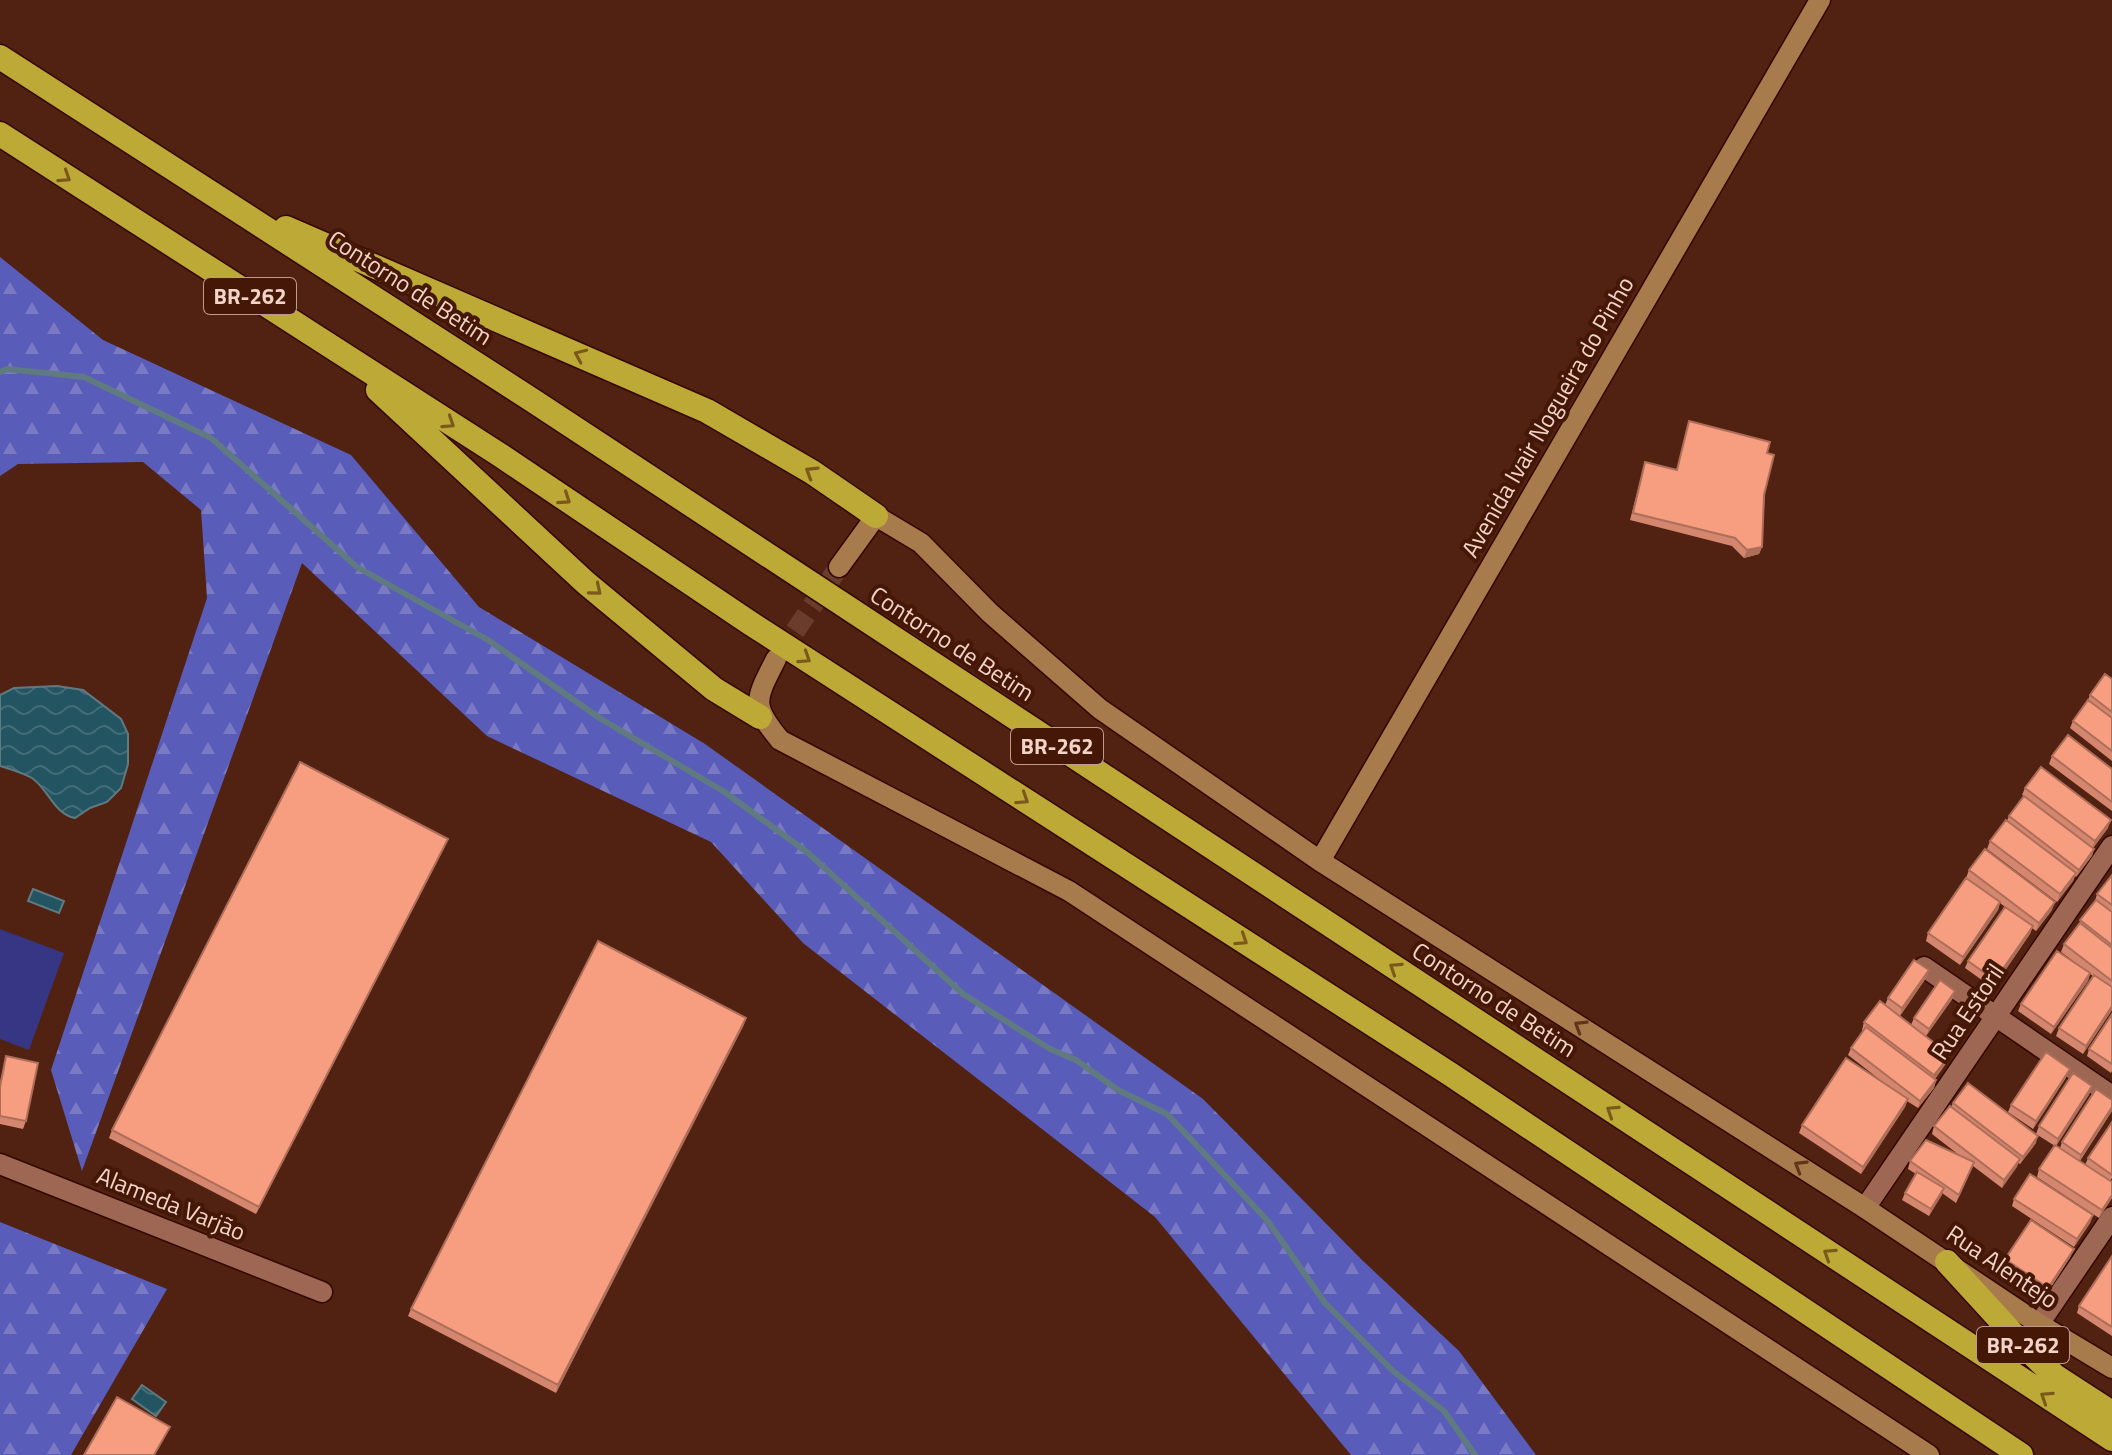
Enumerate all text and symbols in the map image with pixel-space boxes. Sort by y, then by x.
one-way arrow [56,168,71,183]
street label: Contorno de Betim [321,221,500,354]
street label: Avenida Ivair Nogueira do Pinho [1452,269,1642,564]
road number: BR-262 [204,278,296,314]
one-way arrow [573,349,588,365]
one-way arrow [440,414,455,429]
one-way arrow [805,467,820,482]
one-way arrow [556,489,570,504]
street label: Contorno de Betim [863,577,1042,710]
one-way arrow [586,580,601,595]
one-way arrow [796,649,810,664]
road number: BR-262 [1011,728,1103,764]
one-way arrow [1014,790,1029,805]
one-way arrow [1233,930,1248,945]
street label: Contorno de Betim [1405,933,1584,1066]
street label: Rua Estoril [1922,956,2013,1067]
one-way arrow [1389,963,1403,978]
one-way arrow [1574,1021,1589,1036]
one-way arrow [1606,1106,1621,1121]
street label: Alameda Varjão [92,1157,251,1249]
one-way arrow [1794,1160,1808,1175]
street label: Rua Alentejo [1939,1215,2066,1317]
one-way arrow [1823,1249,1838,1264]
road number: BR-262 [1977,1327,2069,1363]
one-way arrow [2041,1391,2055,1406]

